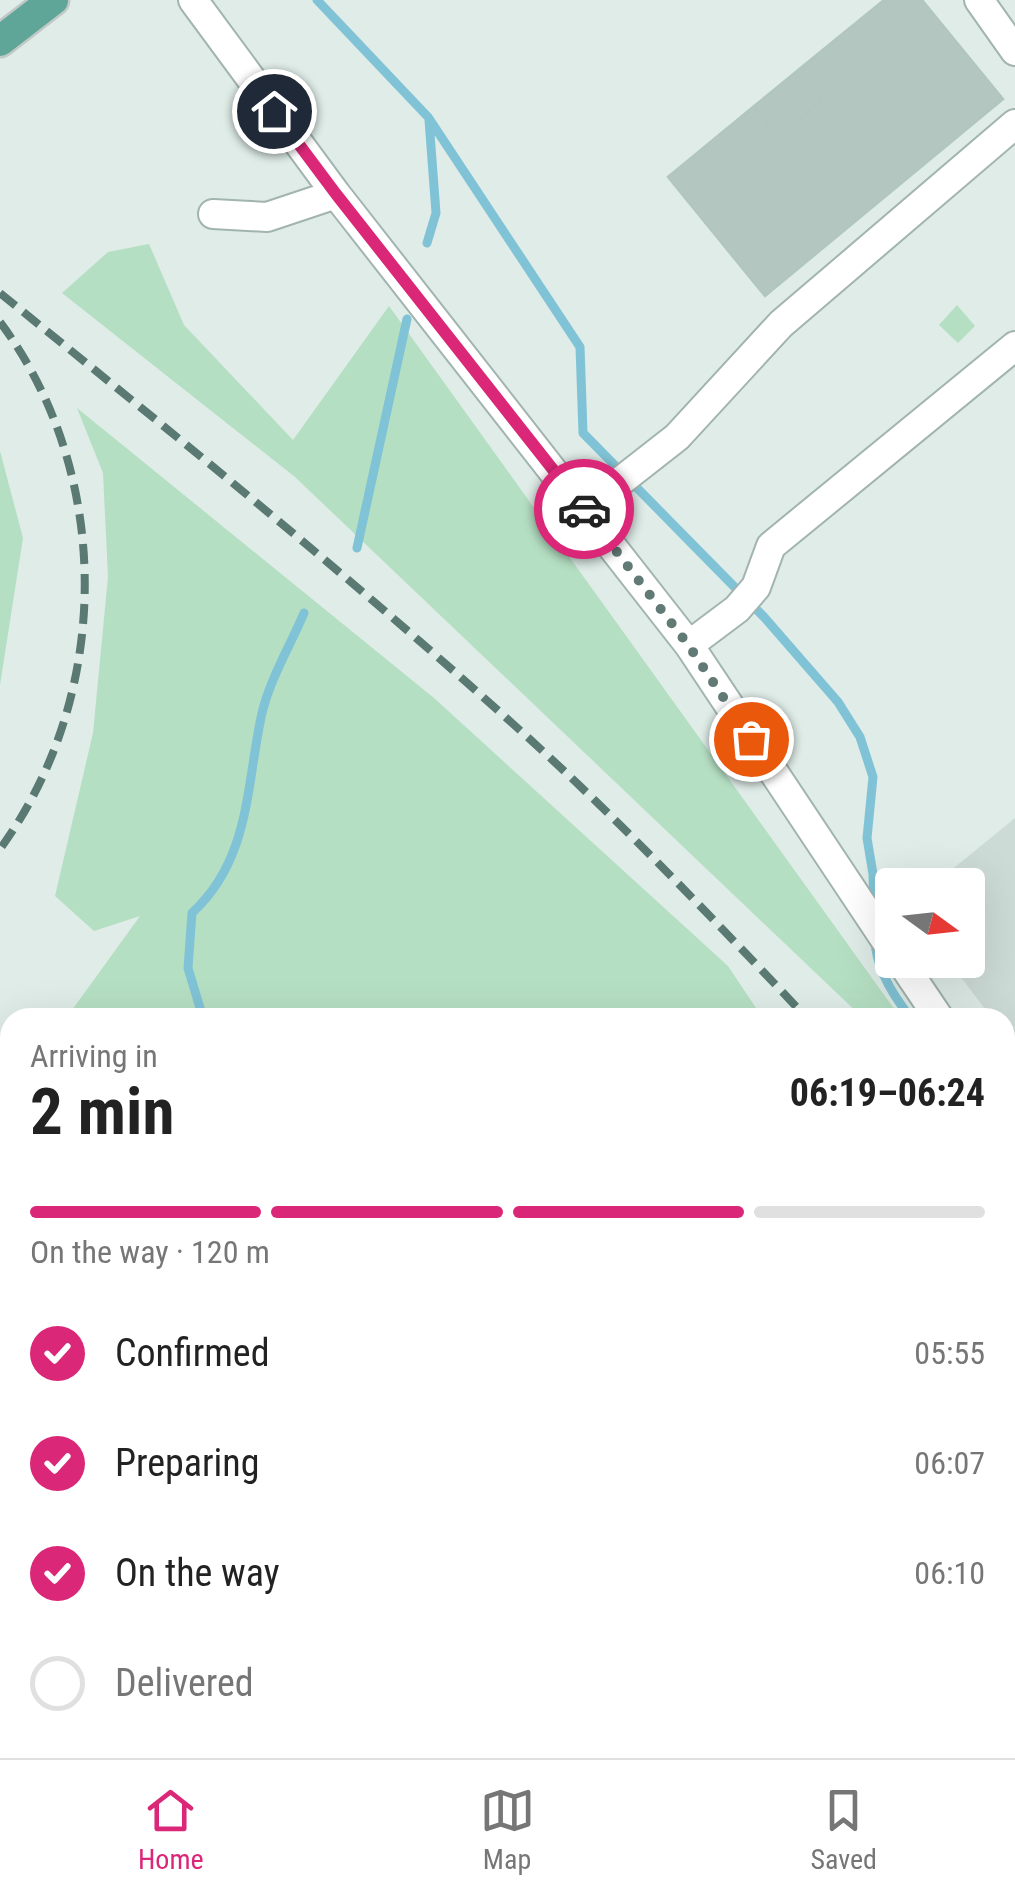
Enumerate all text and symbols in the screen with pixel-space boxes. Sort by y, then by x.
pin [232,69,317,154]
icon: home [247,84,302,139]
courier [534,459,634,559]
icon: car [557,482,612,537]
pin [709,697,794,782]
icon: bag [724,712,779,767]
north arrow [875,868,985,978]
map controls [875,868,985,978]
text: Arriving in [30,1037,158,1075]
text: 06:19–06:24 [790,1071,985,1115]
text: 2 min [30,1074,174,1150]
text: On the way · 120 m [30,1233,270,1271]
icon: check [30,1326,85,1381]
text: Confirmed [115,1331,270,1375]
text: 05:55 [914,1334,985,1372]
icon: check [30,1436,85,1491]
text: Preparing [115,1441,260,1485]
text: 06:07 [914,1444,985,1482]
icon: check [30,1546,85,1601]
text: On the way [115,1551,280,1595]
text: 06:10 [914,1554,985,1592]
text: Delivered [115,1661,254,1705]
tab: Home [138,1783,204,1876]
tab: Map [480,1783,535,1876]
tab: Saved [810,1783,877,1876]

